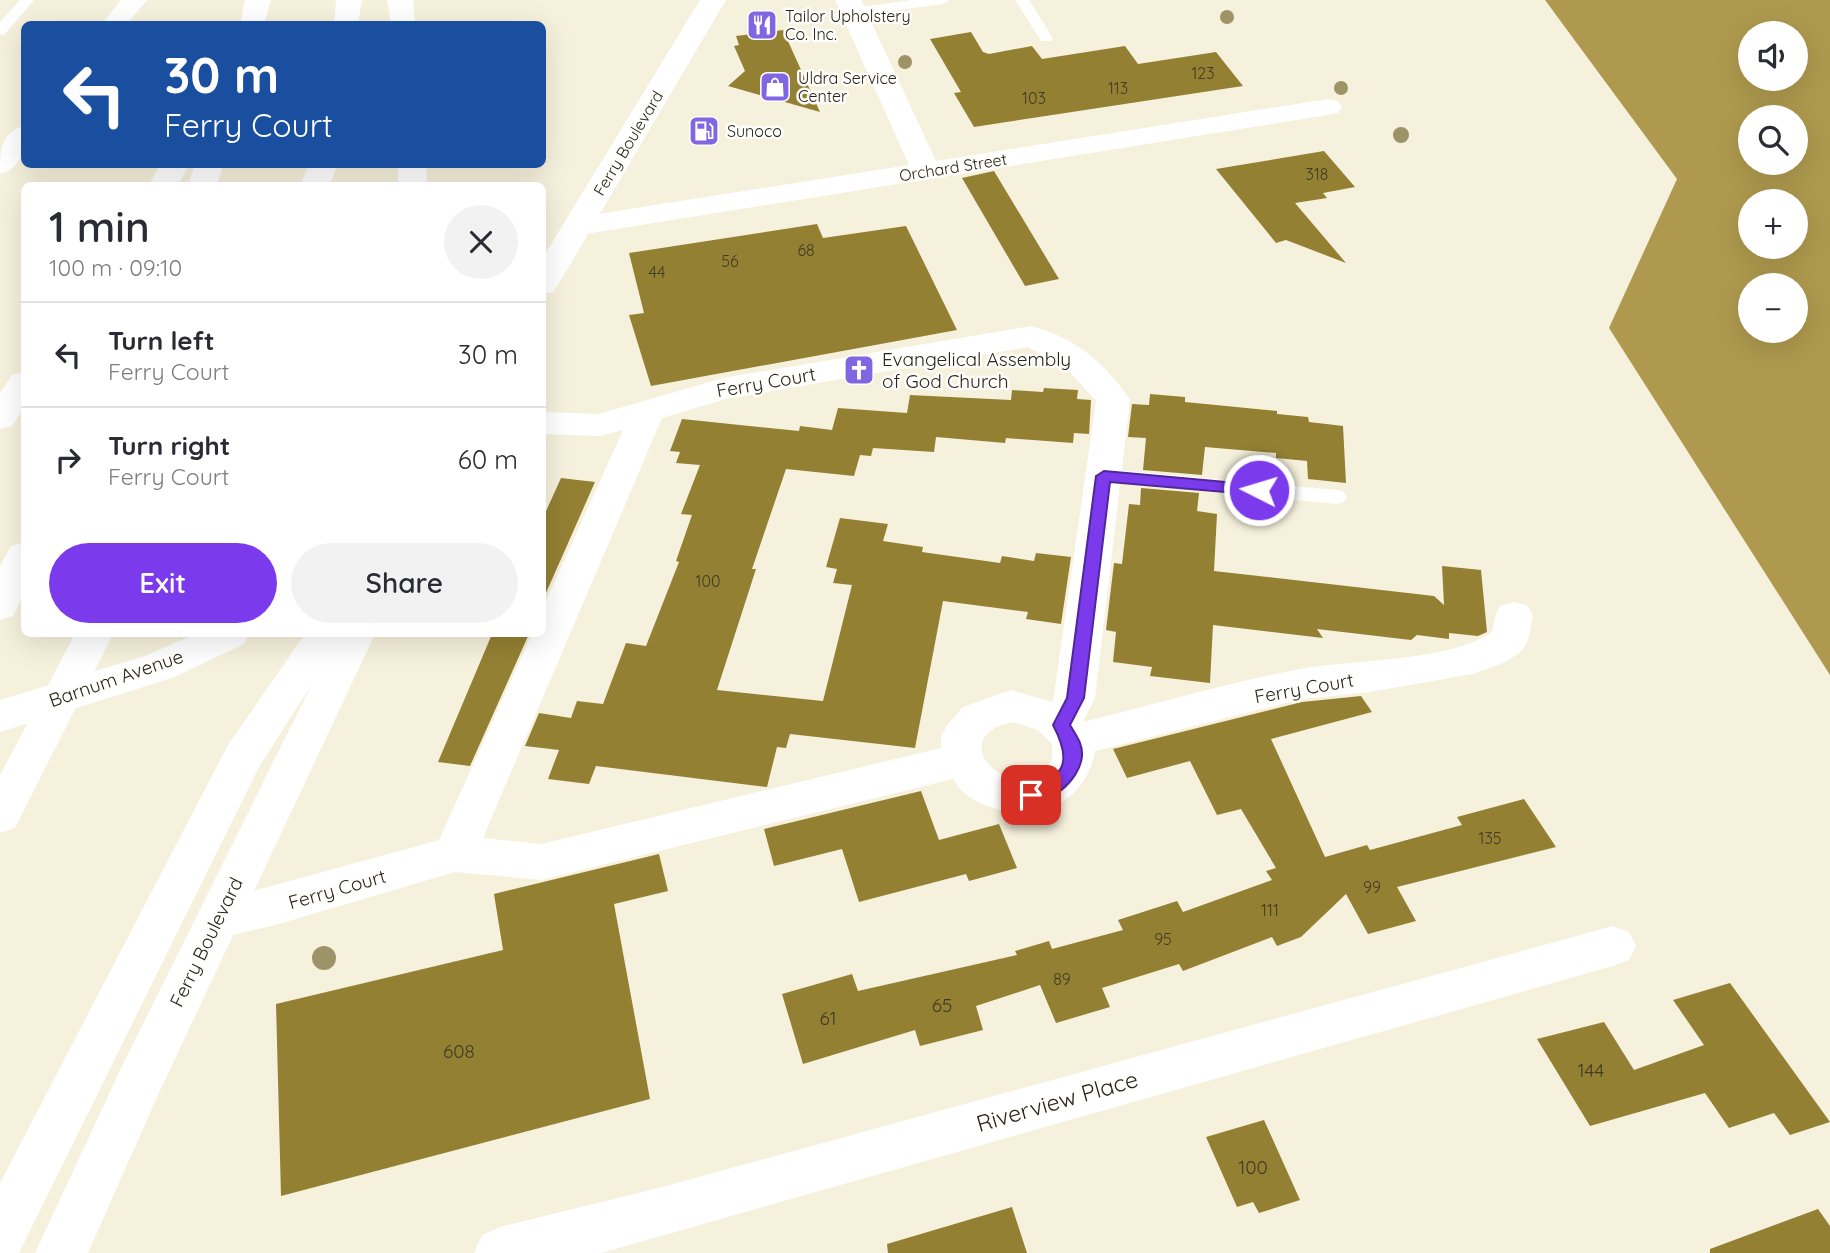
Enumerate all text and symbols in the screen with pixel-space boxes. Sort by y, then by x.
place label: Tailor Upholstery Co. Inc. [785,6,911,44]
restaurant icon: Tailor Upholstery Co. Inc. [745,8,779,42]
map controls [1738,21,1808,343]
button: sound [1738,21,1808,91]
text: 30 m [164,44,279,105]
icon: left [49,49,140,140]
house number: 123 [1191,63,1215,83]
place label: Uldra Service Center [798,68,897,106]
shop icon: Uldra Service Center [758,70,792,104]
house number: 113 [1108,78,1128,98]
street label: Ferry Boulevard [589,87,667,199]
house number: 103 [1022,88,1046,108]
text: Ferry Court [164,105,333,145]
button: search [1738,105,1808,175]
fuel station icon: Sunoco [687,114,721,148]
place label: Sunoco [727,121,782,141]
street label: Orchard Street [898,149,1008,185]
house number: 318 [1306,164,1328,184]
button: + [1738,189,1808,259]
text: 1 min [49,200,150,253]
button: close [444,205,518,279]
house number: 68 [797,240,815,260]
house number: 56 [721,251,739,271]
text: 100 m · 09:10 [49,253,182,282]
house number: 44 [649,262,665,282]
button: − [1738,273,1808,343]
text: Turn left [108,324,215,357]
icon: left [49,336,87,374]
text: 30 m [458,338,518,371]
place label: Evangelical Assembly of God Church [882,347,1071,393]
church icon: Evangelical Assembly of God Church [842,353,876,387]
text: Ferry Court [108,357,229,386]
street label: Ferry Court [715,361,817,403]
text: Turn right [108,429,230,462]
icon: right [49,441,87,479]
text: 60 m [458,443,518,476]
position arrow [1222,453,1296,527]
text: Ferry Court [108,462,229,491]
button: Exit [49,543,277,623]
button: Share [291,543,518,623]
house number: 100 [696,571,720,591]
street label: Barnum Avenue [46,644,186,712]
street label: Ferry Court [1253,667,1355,709]
pin [1001,765,1061,825]
icon: arrive [1012,776,1050,814]
house number: 135 [1478,828,1502,848]
street label: Ferry Court [286,864,388,914]
street label: Ferry Boulevard [164,873,248,1011]
house number: 99 [1363,877,1381,897]
house number: 111 [1261,900,1279,920]
house number: 95 [1154,929,1172,949]
house number: 89 [1053,969,1071,989]
house number: 65 [932,993,952,1017]
house number: 61 [819,1006,837,1030]
house number: 608 [443,1039,475,1063]
house number: 144 [1578,1058,1604,1082]
street label: Riverview Place [973,1064,1141,1138]
house number: 100 [1238,1155,1268,1179]

